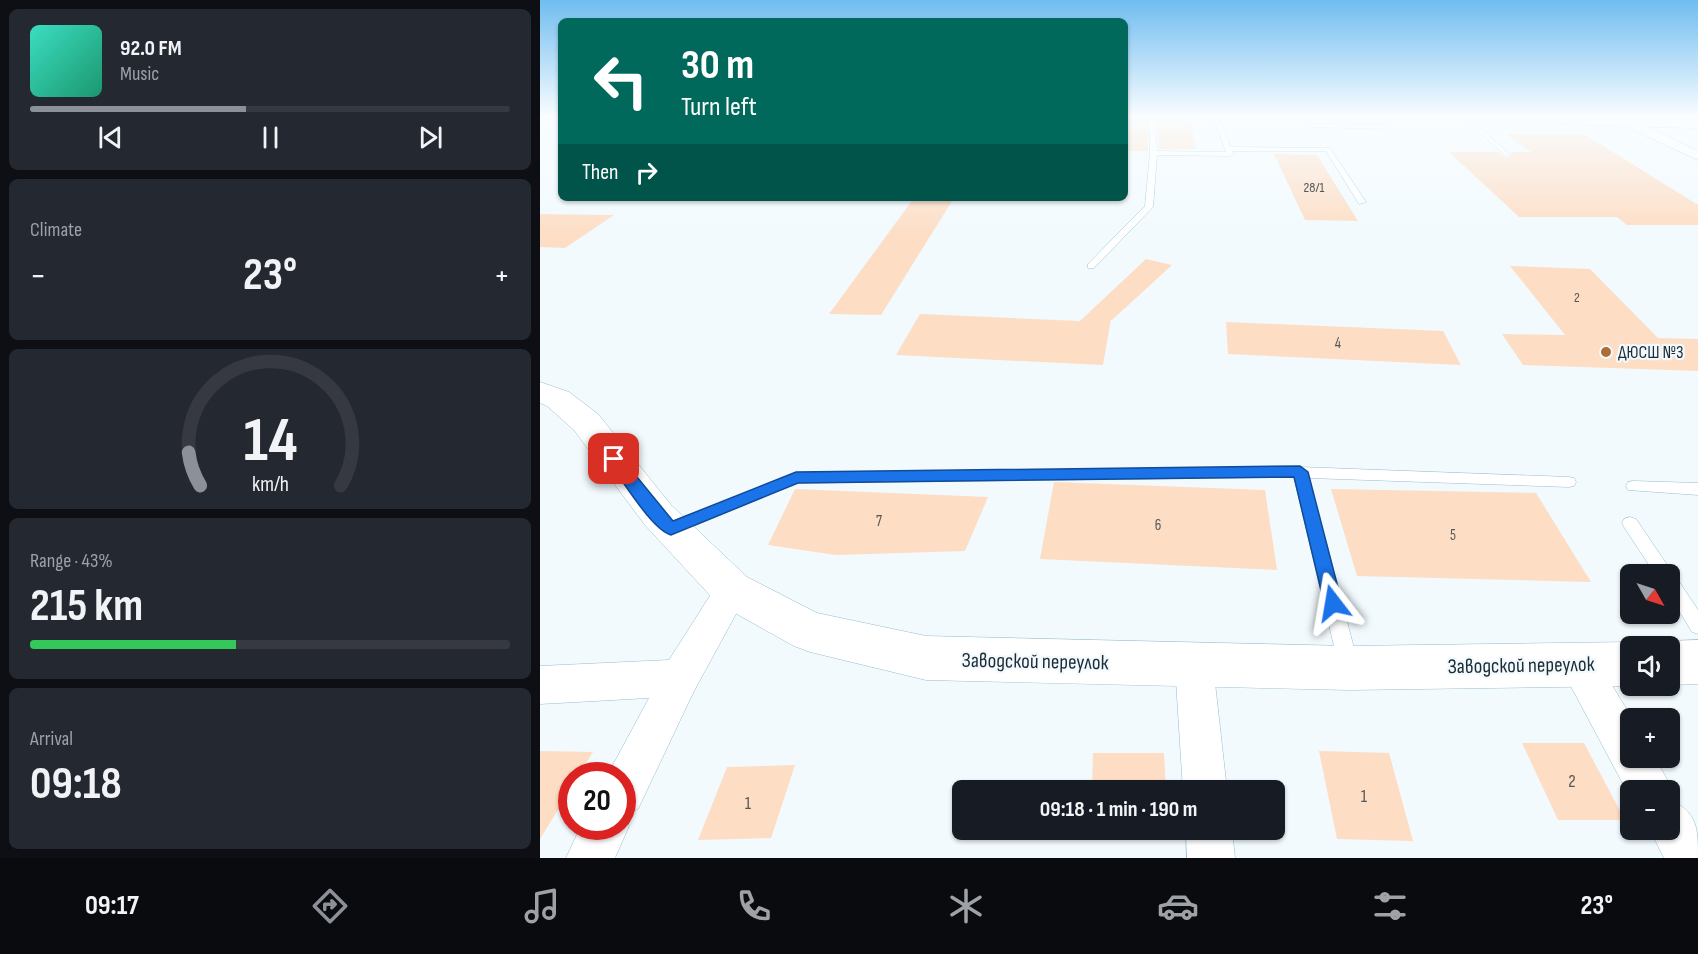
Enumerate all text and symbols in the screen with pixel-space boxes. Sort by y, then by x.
text: 92.0 FM [120,35,182,62]
text: 30 m [681,40,754,91]
icon: left [582,42,660,120]
text: Music [120,62,159,86]
text: Turn left [681,91,757,123]
icon: previous [94,121,127,154]
icon: pause [254,121,287,154]
icon: next [414,121,447,154]
icon: right [630,156,663,189]
text: Then [582,159,618,186]
house number: 28/1 [1304,179,1325,196]
text: Climate [30,218,82,242]
text: 23° [243,248,297,303]
text: − [30,256,46,296]
text: + [494,256,510,296]
house number: 2 [1574,289,1580,306]
house number: 4 [1335,334,1341,353]
place label: ДЮСШ №3 [1618,342,1684,363]
marker: ДЮСШ №3 [1599,345,1613,359]
text: 14 [243,404,297,479]
pin [588,433,639,484]
icon: arrive [597,442,630,475]
text: km/h [251,472,289,497]
house number: 7 [876,512,882,531]
house number: 6 [1155,516,1161,535]
house number: 5 [1450,526,1456,545]
text: Range · 43% [30,549,113,573]
north arrow [1620,564,1680,624]
map controls [1620,564,1680,840]
position arrow [1301,571,1365,635]
text: 215 km [30,579,143,634]
button: sound [1620,636,1680,696]
street label: Заводской переулок [961,648,1109,675]
street label: Заводской переулок [1447,652,1595,679]
button: + [1620,708,1680,768]
text: Arrival [30,727,73,751]
text: 09:18 [30,757,122,812]
speed limit sign: 20 [558,762,636,840]
house number: 2 [1568,771,1576,792]
button: − [1620,780,1680,840]
house number: 1 [1361,786,1368,807]
house number: 1 [745,793,752,814]
text: 09:18 · 1 min · 190 m [1040,796,1197,823]
icon: directions [309,885,351,927]
icon: music [521,885,563,927]
icon: phone [733,885,775,927]
icon: climate [945,885,987,927]
icon: car [1157,885,1199,927]
icon: filters [1369,885,1411,927]
text: 09:17 [85,890,139,922]
text: 23° [1581,890,1613,922]

